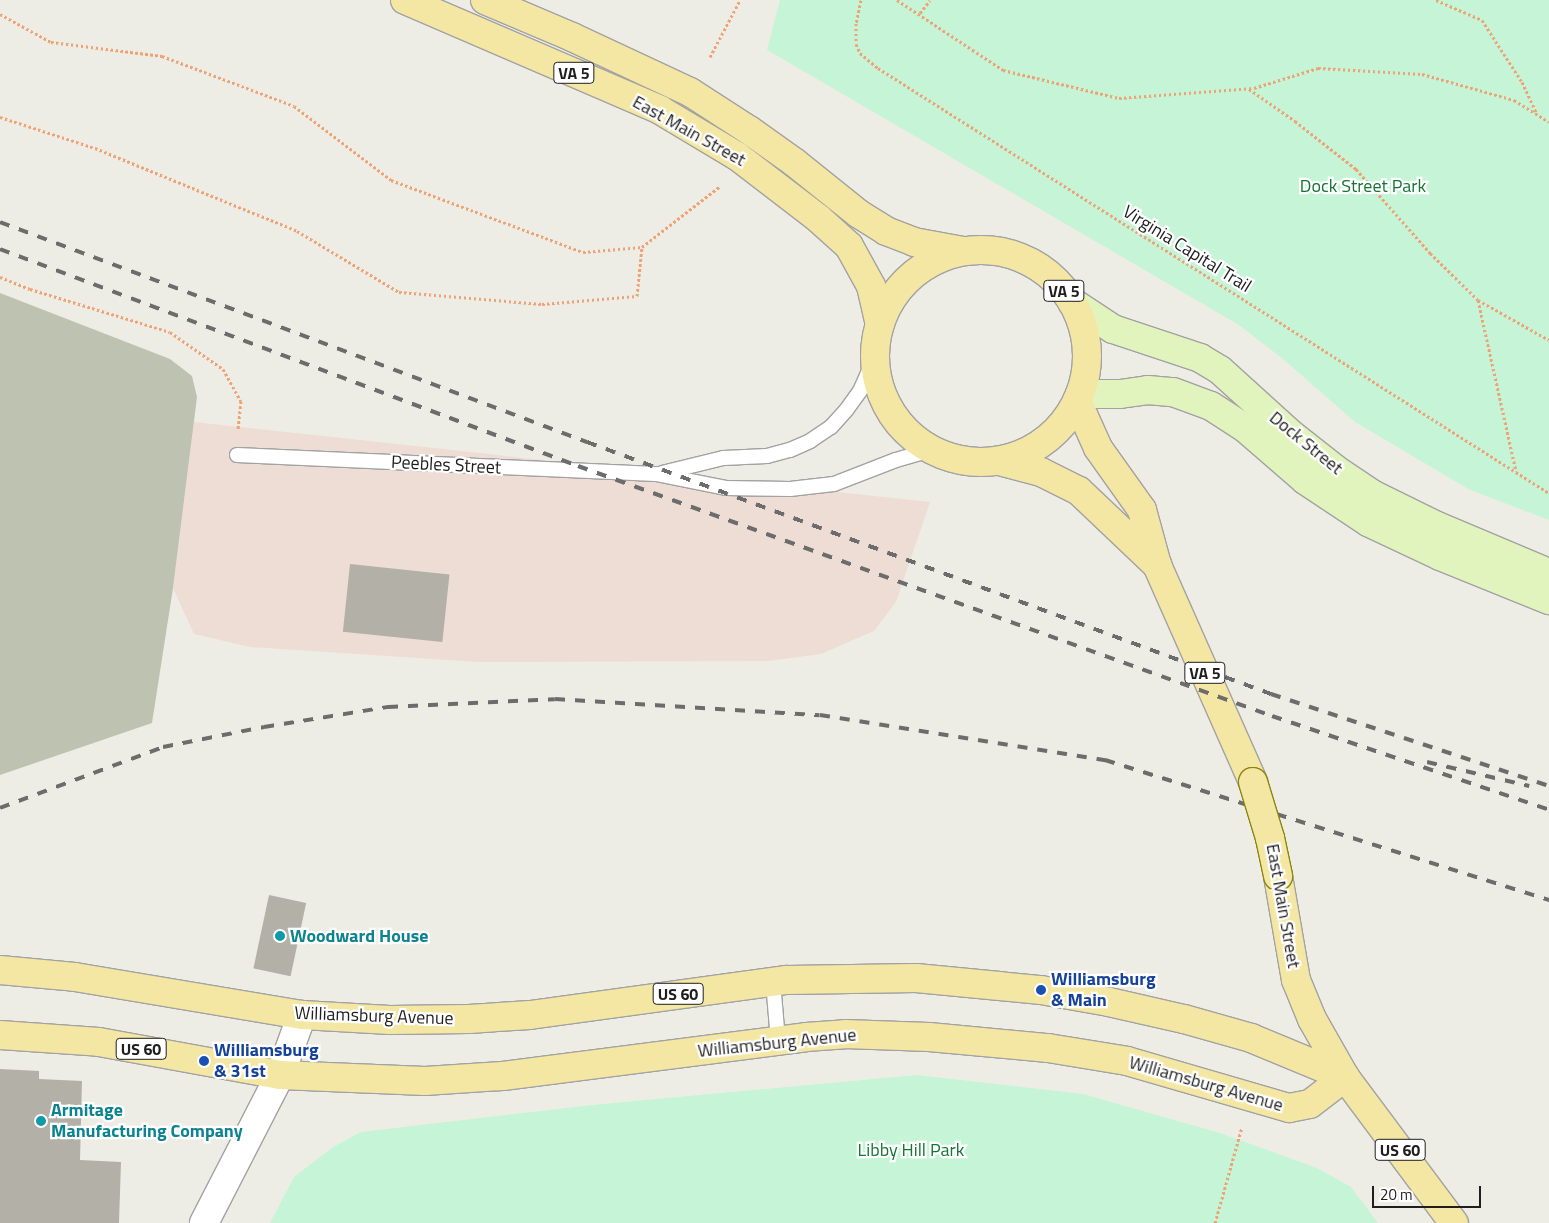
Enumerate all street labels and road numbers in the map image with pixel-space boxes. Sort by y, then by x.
road number: VA 5 [553,59,595,86]
street label: East Main Street [629,91,749,171]
street label: Virginia Capital Trail [1119,201,1255,297]
road number: VA 5 [1043,278,1085,304]
street label: Dock Street [1265,407,1347,479]
street label: Peebles Street [390,451,502,479]
road number: VA 5 [1184,660,1226,686]
street label: East Main Street [1261,842,1305,970]
road number: US 60 [652,981,704,1008]
street label: Williamsburg Avenue [294,1002,454,1030]
street label: Williamsburg Avenue [697,1024,857,1062]
road number: US 60 [115,1036,167,1062]
street label: Williamsburg Avenue [1126,1052,1286,1116]
road number: US 60 [1374,1136,1426,1164]

